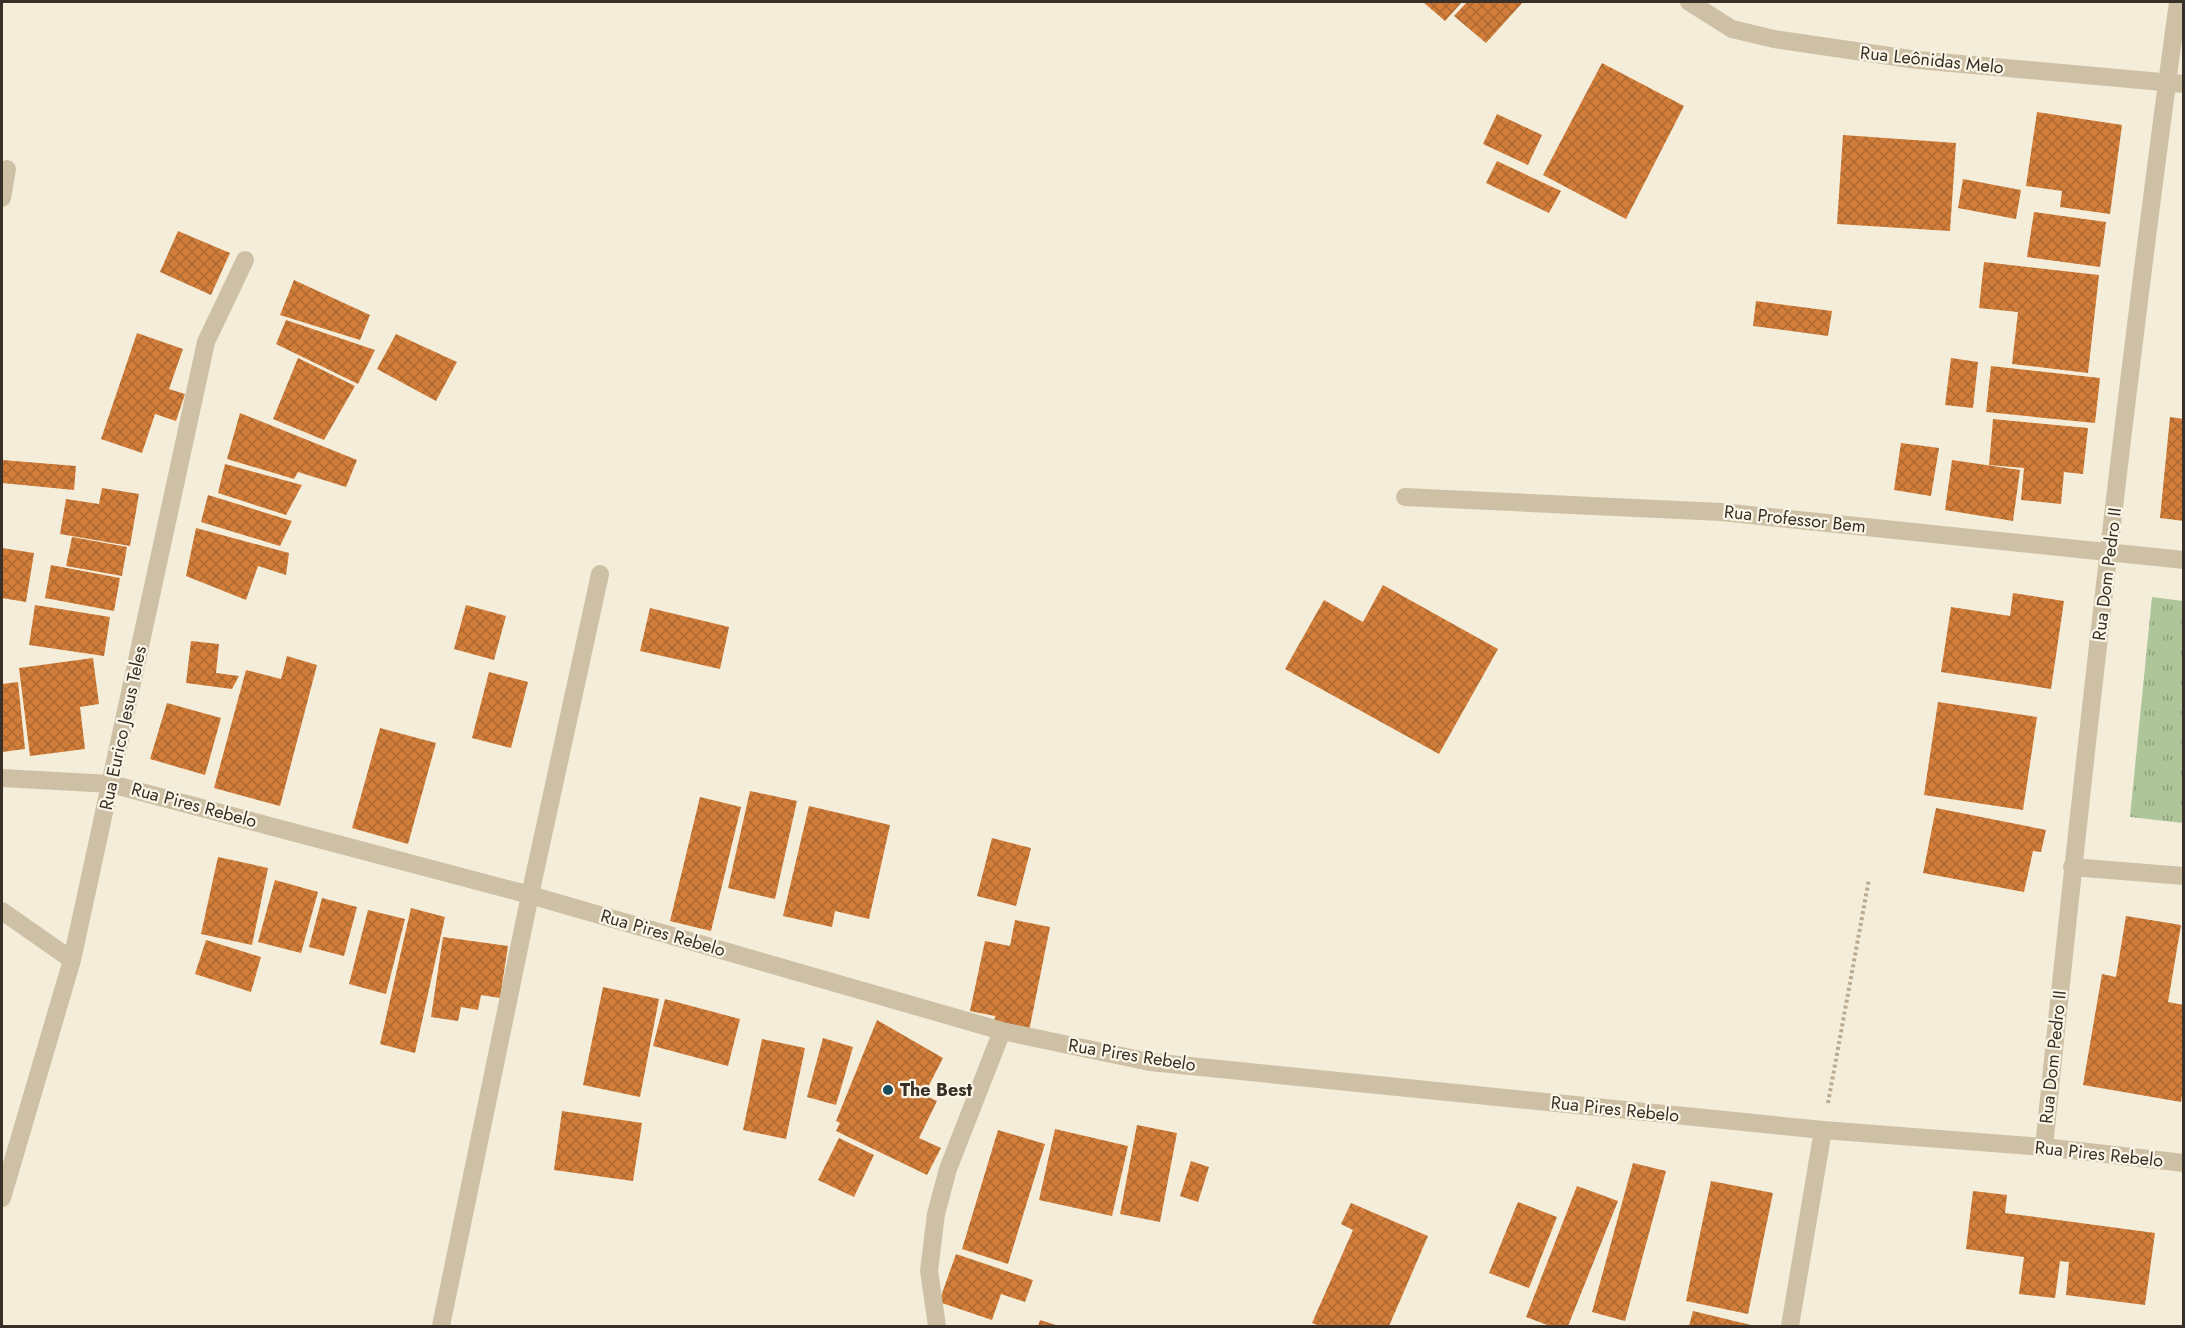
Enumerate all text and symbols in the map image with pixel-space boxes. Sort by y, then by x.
street label: Rua Leônidas Melo [1859,40,2005,80]
street label: Rua Professor Bem [1723,499,1867,539]
street label: Rua Dom Pedro II [2086,506,2128,642]
street label: Rua Eurico Jesus Teles [93,644,153,812]
street label: Rua Pires Rebelo [128,776,260,834]
street label: Rua Pires Rebelo [598,903,729,963]
street label: Rua Dom Pedro II [2033,989,2073,1125]
street label: Rua Pires Rebelo [1066,1032,1198,1078]
place label: The Best [900,1077,973,1103]
marker: The Best [881,1083,895,1097]
street label: Rua Pires Rebelo [1550,1089,1681,1129]
street label: Rua Pires Rebelo [2034,1134,2165,1174]

